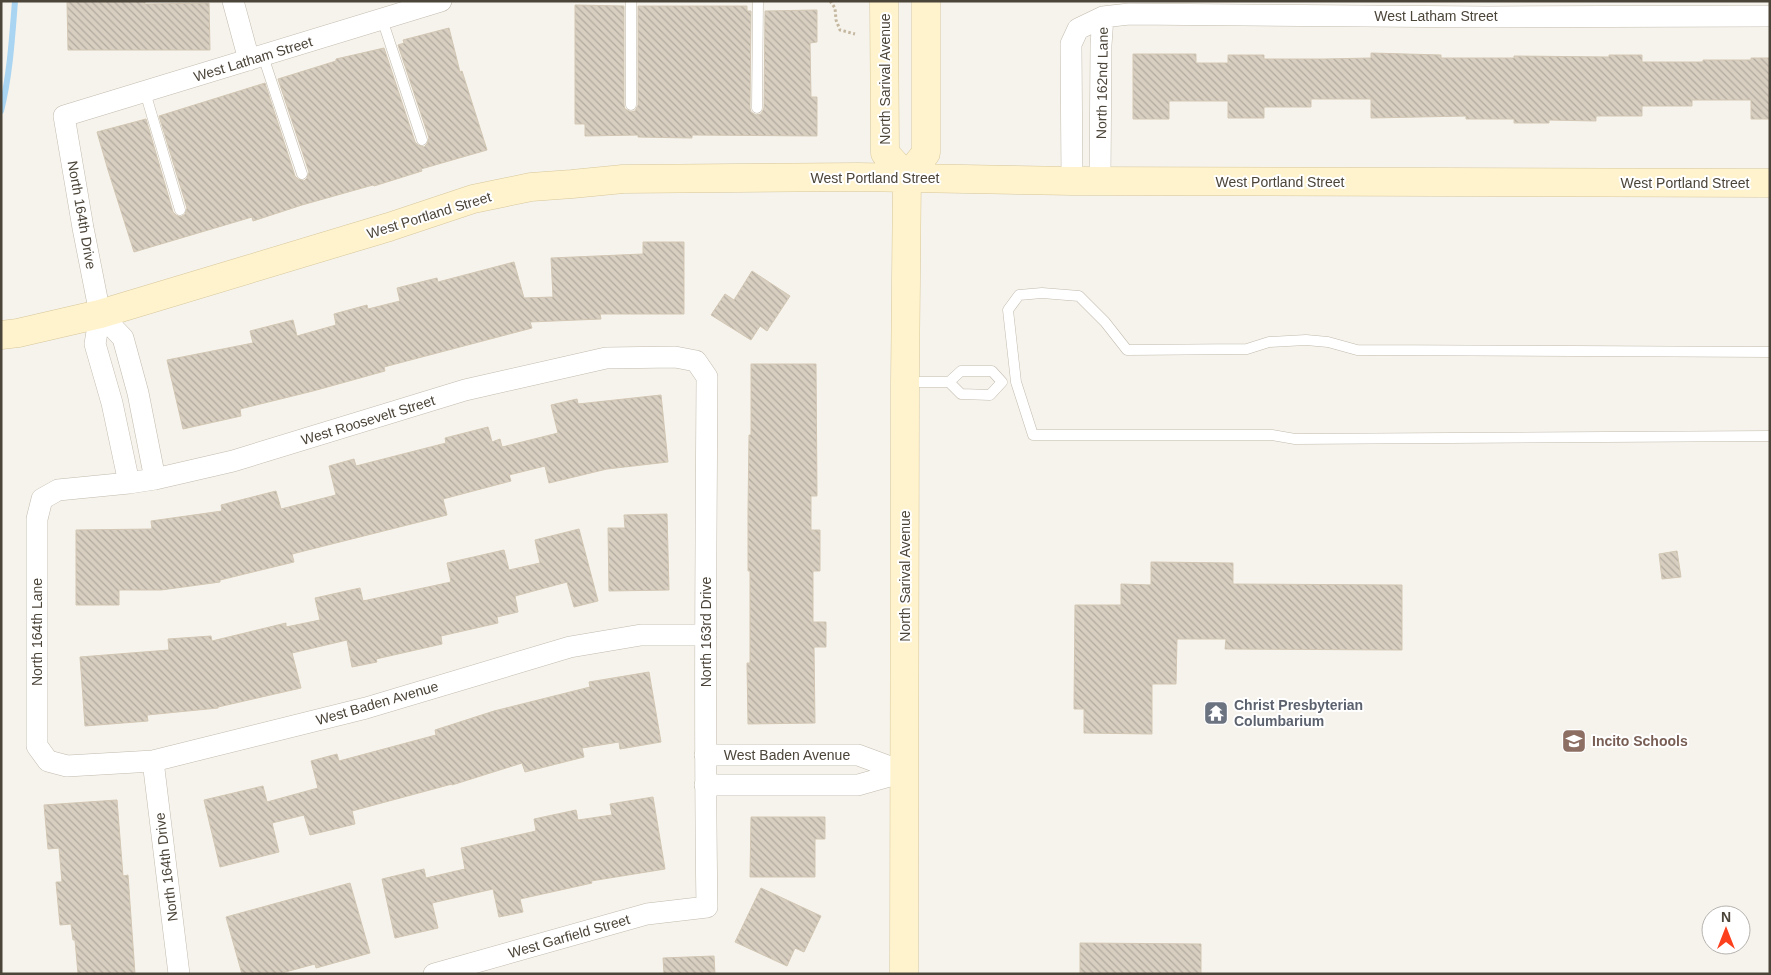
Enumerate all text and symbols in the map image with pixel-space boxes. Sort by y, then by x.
street label: West Latham Street [1374,8,1498,24]
street label: North Sarival Avenue [877,13,893,145]
street label: North 162nd Lane [1093,27,1111,139]
street label: West Latham Street [192,33,314,85]
street label: North 164th Drive [65,160,99,271]
street label: West Portland Street [811,170,940,186]
street label: West Portland Street [1216,174,1345,190]
street label: West Portland Street [1621,175,1750,191]
street label: West Portland Street [365,188,493,241]
street label: West Roosevelt Street [299,392,437,448]
street label: North Sarival Avenue [897,510,913,642]
street label: North 163rd Drive [698,577,714,687]
street label: North 164th Lane [29,578,45,686]
street label: West Baden Avenue [314,678,440,728]
place label: Christ Presbyterian Columbarium [1234,697,1363,729]
temple icon: Christ Presbyterian Columbarium [1203,700,1229,726]
school or university icon: Incito Schools [1561,728,1587,754]
place label: Incito Schools [1592,733,1688,749]
street label: West Baden Avenue [724,747,850,763]
street label: North 164th Drive [151,811,181,922]
north arrow [1701,905,1751,955]
text: N [1721,909,1731,925]
street label: West Garfield Street [506,911,632,961]

